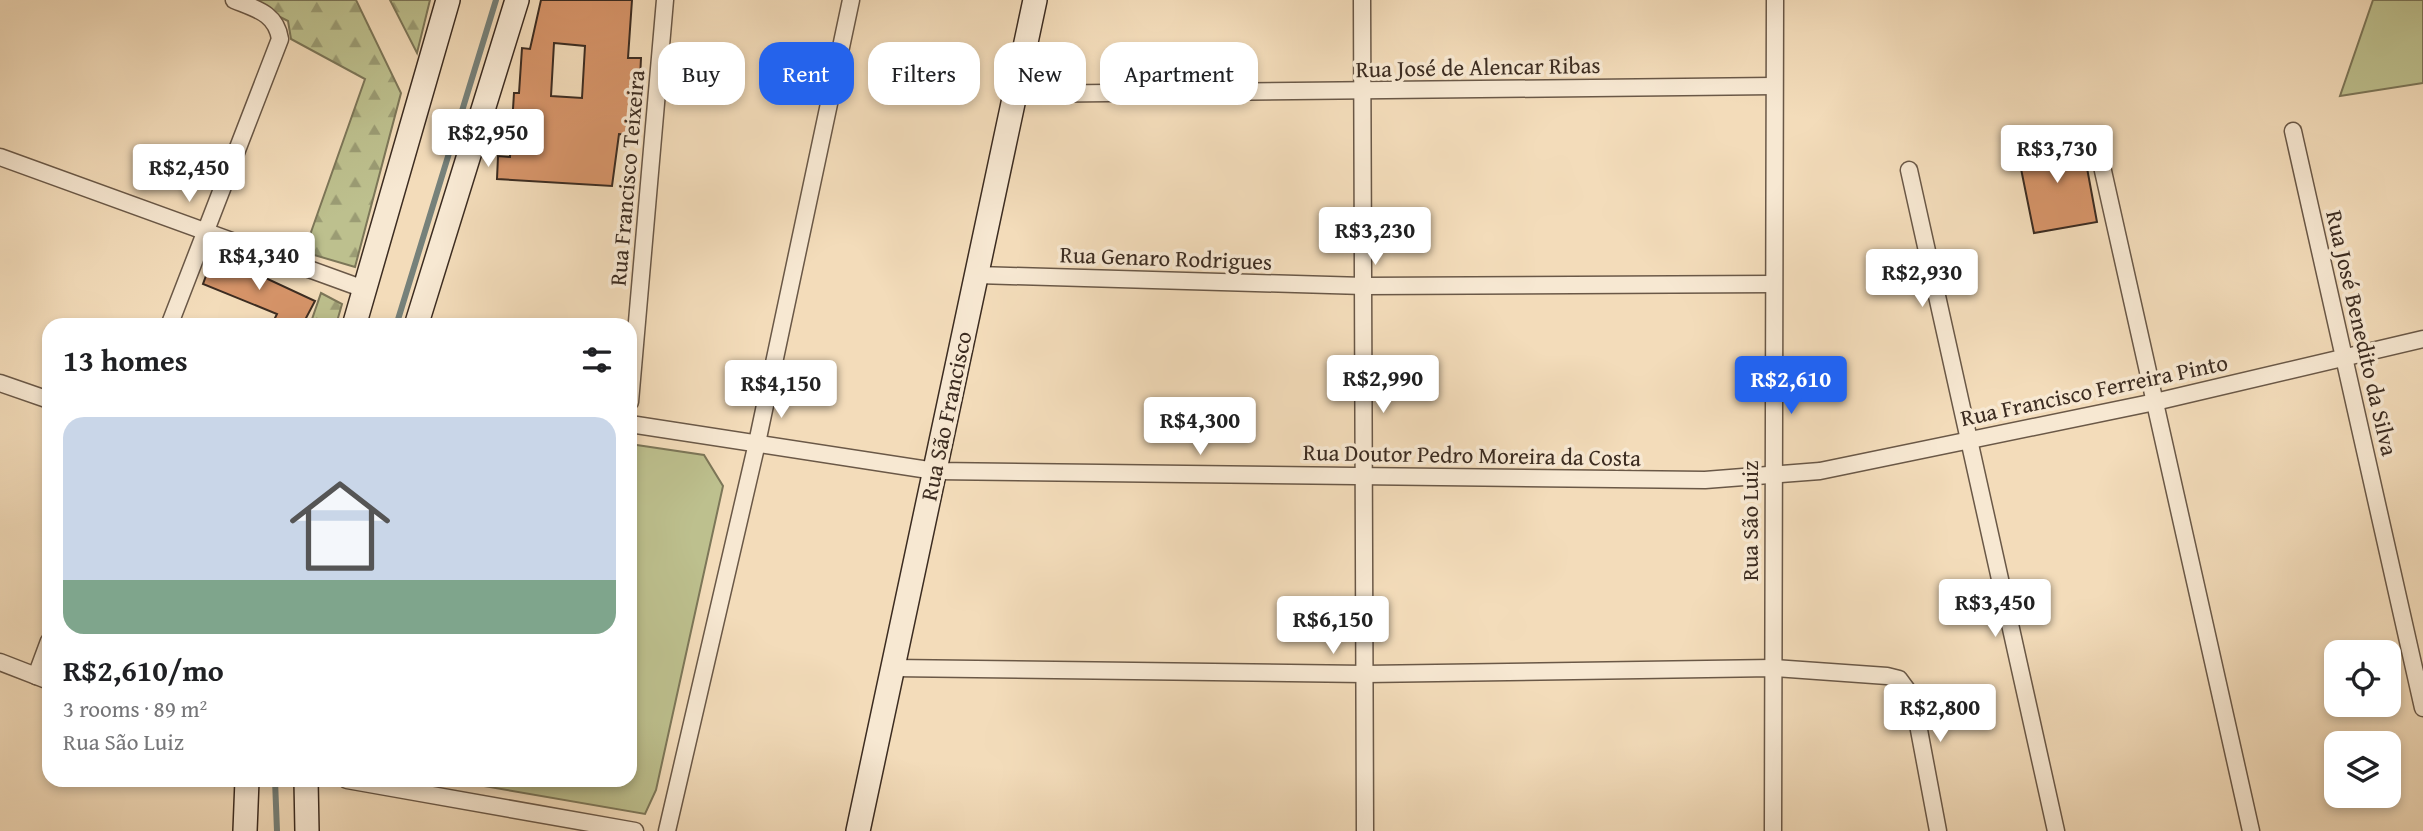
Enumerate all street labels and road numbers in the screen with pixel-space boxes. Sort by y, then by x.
street label: Rua José de Alencar Ribas [1355,48,1601,85]
street label: Rua Francisco Teixeira [601,68,652,287]
street label: Rua José Benedito da Silva [2318,207,2407,459]
street label: Rua Genaro Rodrigues [1059,237,1273,278]
street label: Rua São Francisco [911,328,980,504]
street label: Rua Francisco Ferreira Pinto [1957,345,2231,434]
street label: Rua Doutor Pedro Moreira da Costa [1303,435,1642,474]
street label: Rua São Luiz [1733,461,1766,581]

